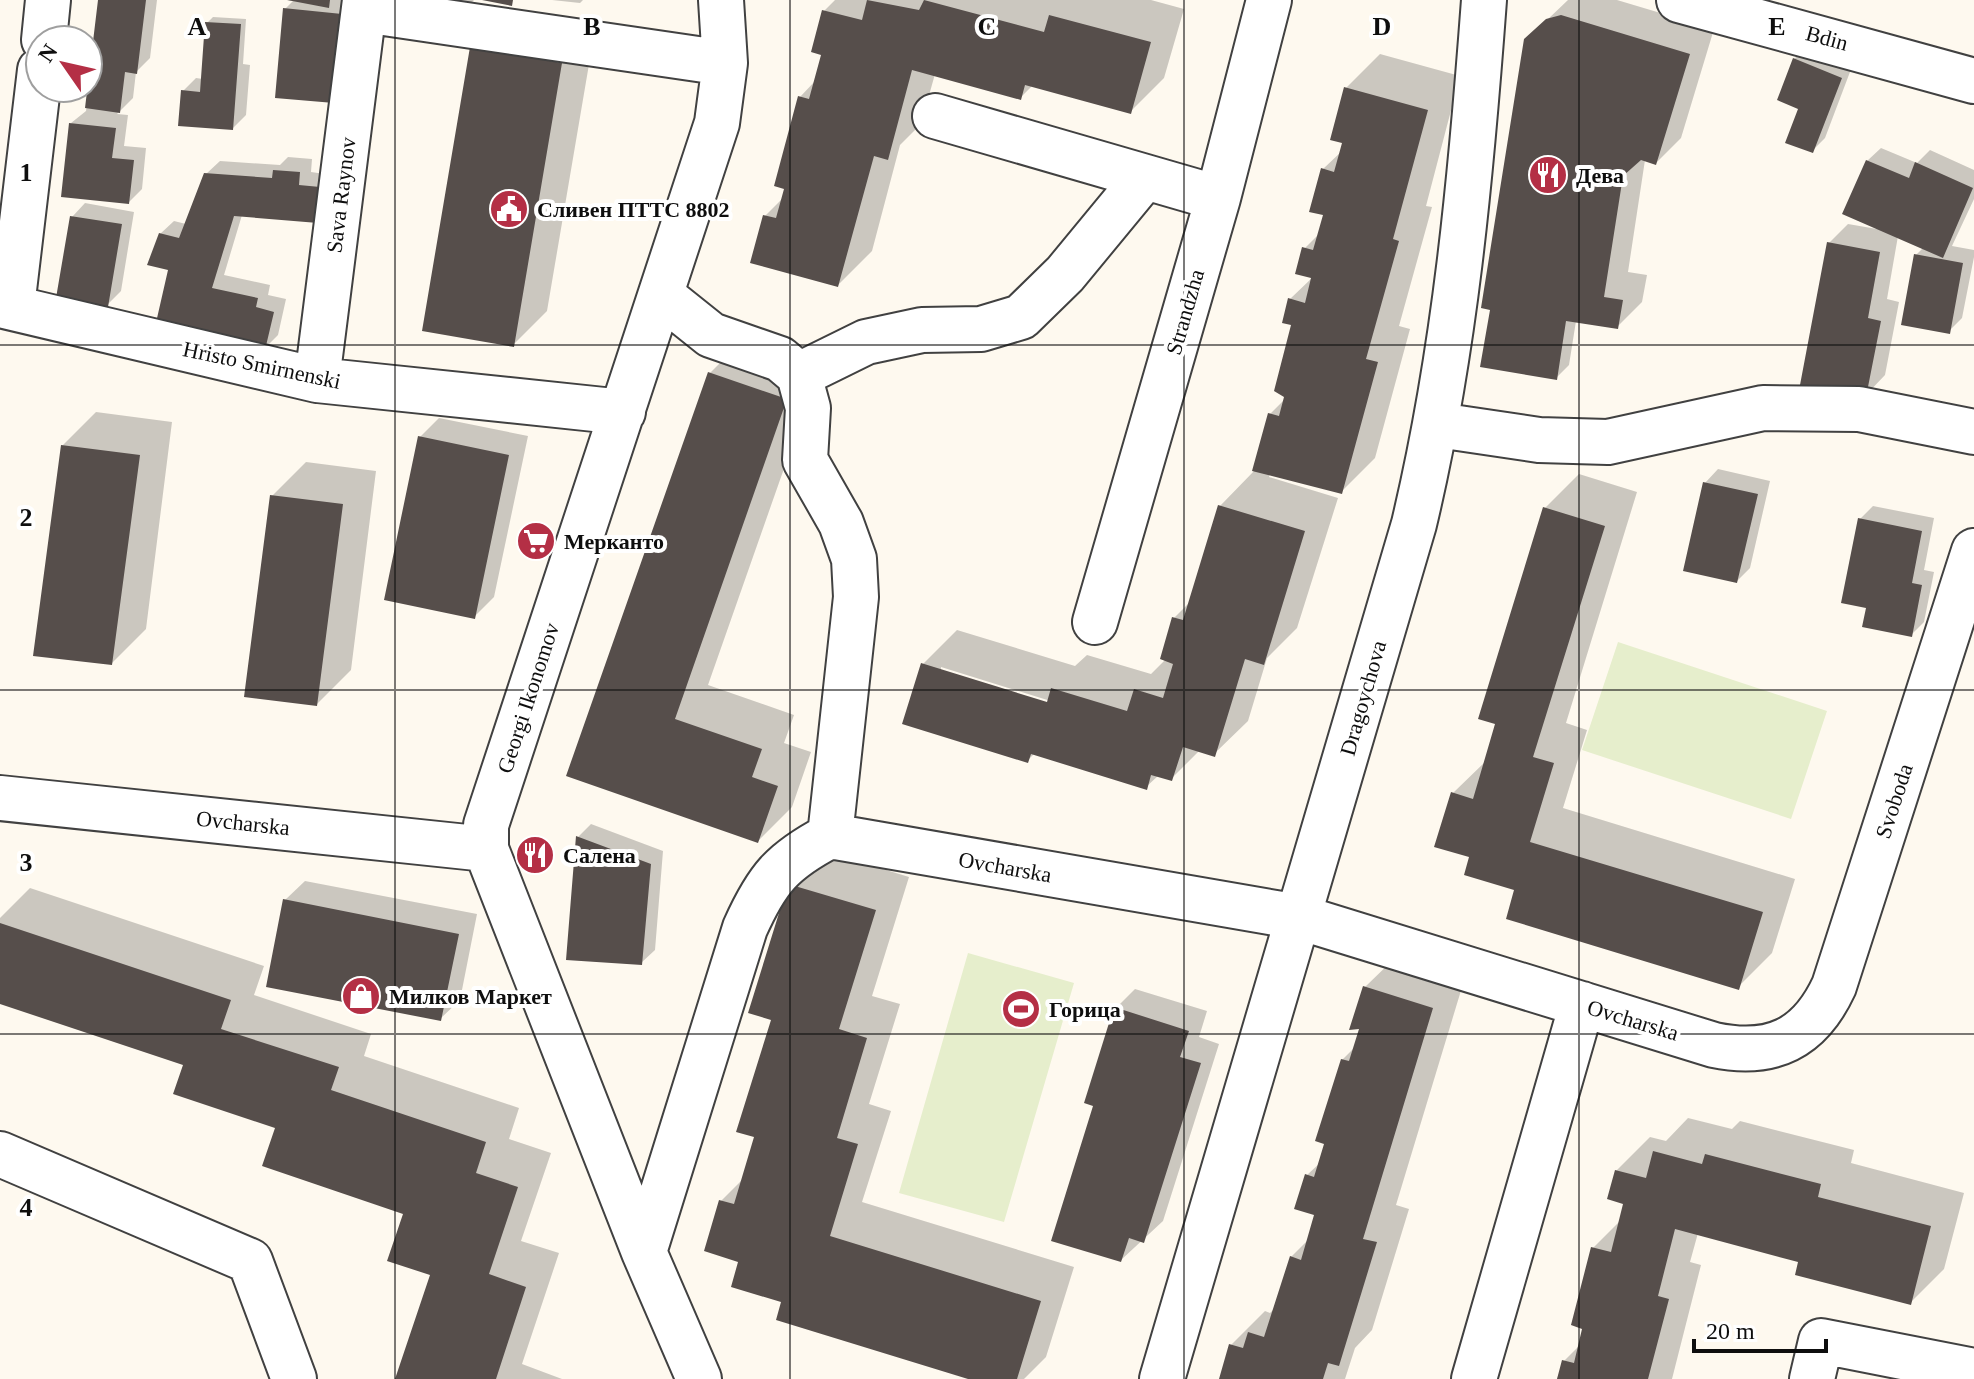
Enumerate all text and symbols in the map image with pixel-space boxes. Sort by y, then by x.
text: A [188,12,207,41]
text: B [583,12,601,41]
text: C [978,12,996,41]
text: D [1373,12,1391,41]
text: E [1768,12,1786,41]
street label: Bdin [1803,20,1851,56]
north arrow [24,24,104,104]
text: N [33,39,63,67]
street label: Sava Raynov [321,136,361,254]
restaurant icon: Дева [1527,154,1569,196]
text: 1 [20,158,33,187]
place label: Дева [1576,163,1624,188]
public building icon: Сливен ПТТС 8802 [488,188,530,230]
place label: Сливен ПТТС 8802 [537,197,730,222]
street label: Strandzha [1161,266,1209,358]
street label: Hristo Smirnenski [181,336,343,394]
text: 2 [20,503,33,532]
supermarket icon: Мерканто [515,520,557,562]
place label: Мерканто [564,529,664,554]
street label: Georgi Ikonomov [492,620,564,776]
street label: Dragoychova [1335,637,1391,758]
street label: Svoboda [1870,760,1918,841]
street label: Ovcharska [195,806,291,840]
restaurant icon: Салена [514,834,556,876]
place label: Салена [563,843,636,868]
street label: Ovcharska [957,847,1054,888]
text: 3 [20,848,33,877]
shop icon: Милков Маркет [340,975,382,1017]
place label: Милков Маркет [389,984,552,1009]
sports icon: Горица [1000,988,1042,1030]
street label: Ovcharska [1584,994,1682,1046]
place label: Горица [1049,997,1121,1022]
text: 4 [20,1193,33,1222]
scale bar [1694,1303,1826,1353]
text: 20 m [1706,1318,1755,1344]

